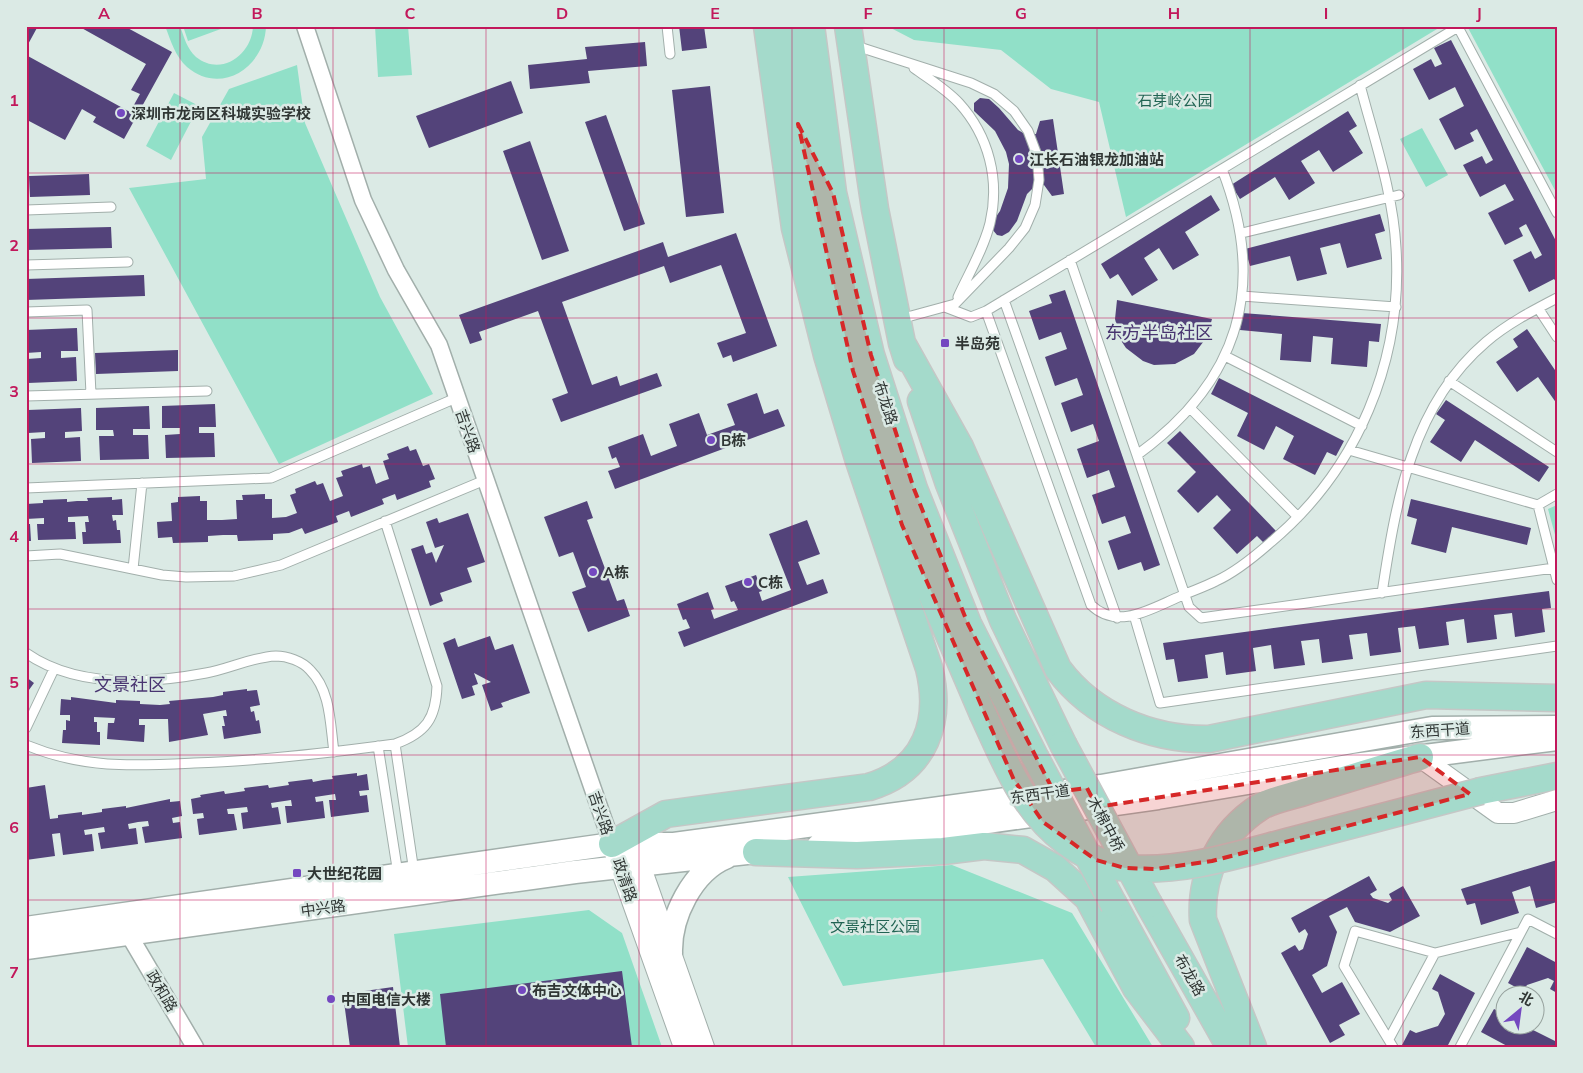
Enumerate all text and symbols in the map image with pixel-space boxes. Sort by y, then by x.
text: A [98,3,110,23]
text: B [251,3,263,23]
text: C [405,3,416,23]
text: D [556,3,568,23]
text: E [710,3,720,23]
text: F [863,3,873,23]
text: G [1015,3,1027,23]
text: H [1168,3,1180,23]
text: I [1324,3,1328,23]
text: J [1476,3,1482,23]
text: 1 [9,90,19,110]
park label: 石芽岭公园 [1137,91,1213,110]
place label: 深圳市龙岗区科城实验学校 [131,104,311,123]
marker: 深圳市龙岗区科城实验学校 [115,107,127,119]
place label: 江长石油银龙加油站 [1029,150,1164,169]
marker: 江长石油银龙加油站 [1013,153,1025,165]
text: 2 [9,235,19,255]
district label: 东方半岛社区 [1105,321,1213,344]
place label: 半岛苑 [955,334,1000,353]
marker: 半岛苑 [939,337,951,349]
street label: 布龙路 [870,379,902,427]
text: 3 [9,381,19,401]
street label: 吉兴路 [452,407,484,455]
place label: B栋 [721,431,746,450]
marker: B栋 [705,434,717,446]
text: 4 [9,526,19,546]
place label: A栋 [603,563,629,582]
marker: A栋 [587,566,599,578]
place label: C栋 [758,573,783,592]
marker: C栋 [742,576,754,588]
text: 5 [9,672,19,692]
district label: 文景社区 [94,673,166,696]
street label: 东西干道 [1409,718,1471,742]
street label: 东西干道 [1009,780,1071,808]
street label: 吉兴路 [585,789,617,837]
street label: 木棉中桥 [1084,793,1128,855]
text: 6 [9,817,19,837]
street label: 政清路 [609,856,641,904]
place label: 大世纪花园 [307,864,382,883]
marker: 大世纪花园 [291,867,303,879]
street label: 中兴路 [299,895,347,921]
park label: 文景社区公园 [830,917,920,936]
street label: 布龙路 [1171,951,1209,999]
text: 7 [9,962,19,982]
street label: 政和路 [142,967,182,1015]
place label: 布吉文体中心 [532,981,622,1000]
marker: 布吉文体中心 [516,984,528,996]
north arrow [1496,986,1546,1036]
text: 北 [1516,987,1537,1010]
place label: 中国电信大楼 [341,990,431,1009]
marker: 中国电信大楼 [325,993,337,1005]

